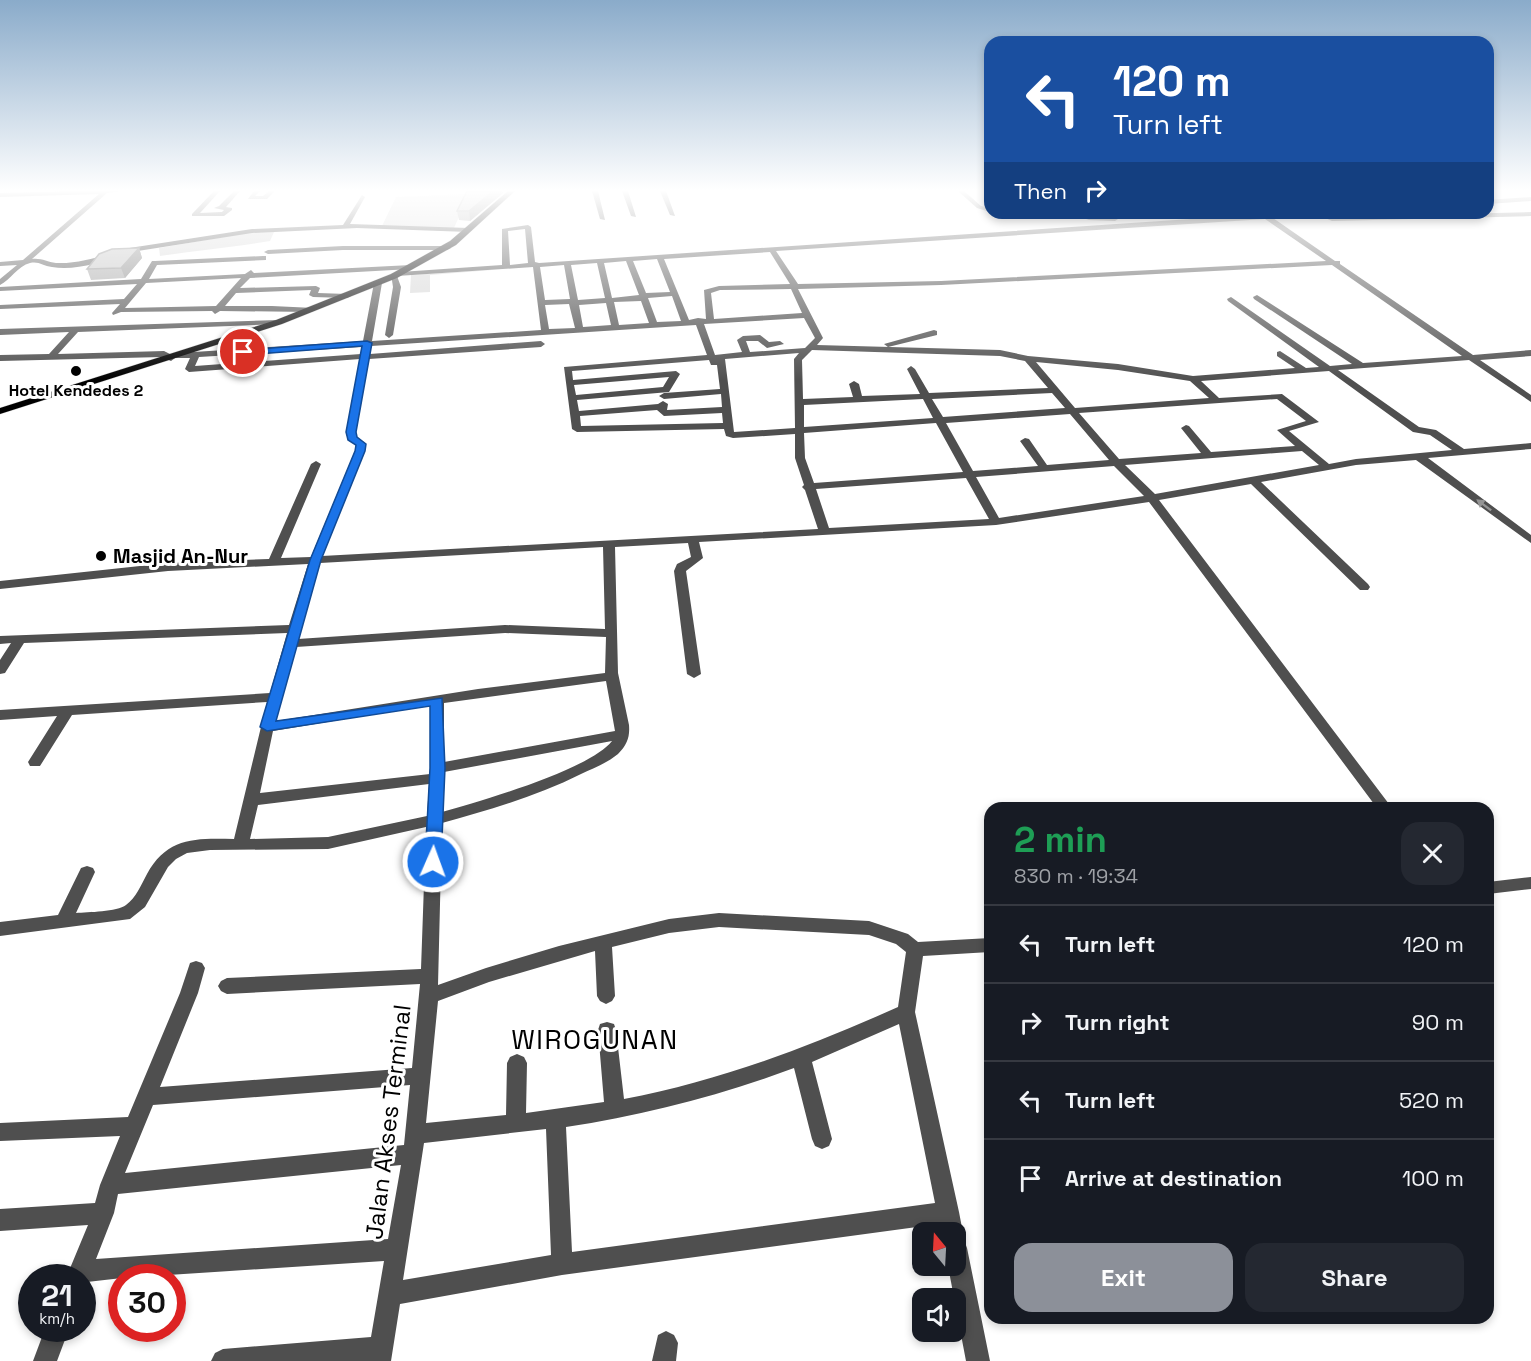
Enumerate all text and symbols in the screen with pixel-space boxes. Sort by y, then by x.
text: 120 m [1113,55,1231,108]
icon: left [1014,60,1092,138]
text: Turn left [1113,107,1223,142]
icon: right [1079,174,1112,207]
text: Then [1014,177,1067,205]
pin [217,326,268,377]
icon: arrive [226,335,259,368]
marker: Hotel Kendedes 2 [69,364,83,378]
place label: Hotel Kendedes 2 [9,380,143,401]
one-way arrow [1477,499,1492,511]
place label: Masjid An-Nur [113,543,248,569]
marker: Masjid An-Nur [94,549,108,563]
text: 2 min [1014,817,1107,863]
button: close [1401,822,1464,885]
position arrow [401,830,465,894]
text: 830 m · 19:34 [1014,863,1138,889]
icon: left [1014,928,1047,961]
text: Turn left [1065,930,1155,958]
text: 120 m [1403,930,1464,958]
street label: Jalan Akses Terminal [358,1003,418,1241]
icon: right [1014,1006,1047,1039]
text: Turn right [1065,1008,1170,1036]
text: 90 m [1412,1008,1464,1036]
district label: WIROGUNAN [511,1022,679,1057]
icon: left [1014,1084,1047,1117]
text: Turn left [1065,1086,1155,1114]
text: 520 m [1399,1086,1464,1114]
icon: arrive [1014,1162,1047,1195]
text: Arrive at destination [1065,1164,1282,1192]
text: 100 m [1402,1164,1464,1192]
north arrow [912,1222,966,1276]
map controls [912,1222,966,1342]
button: Exit [1014,1243,1233,1312]
button: Share [1245,1243,1464,1312]
speed limit sign: 30 [108,1264,186,1342]
text: 21 [41,1276,73,1315]
button: sound [912,1288,966,1342]
text: km/h [39,1309,75,1328]

